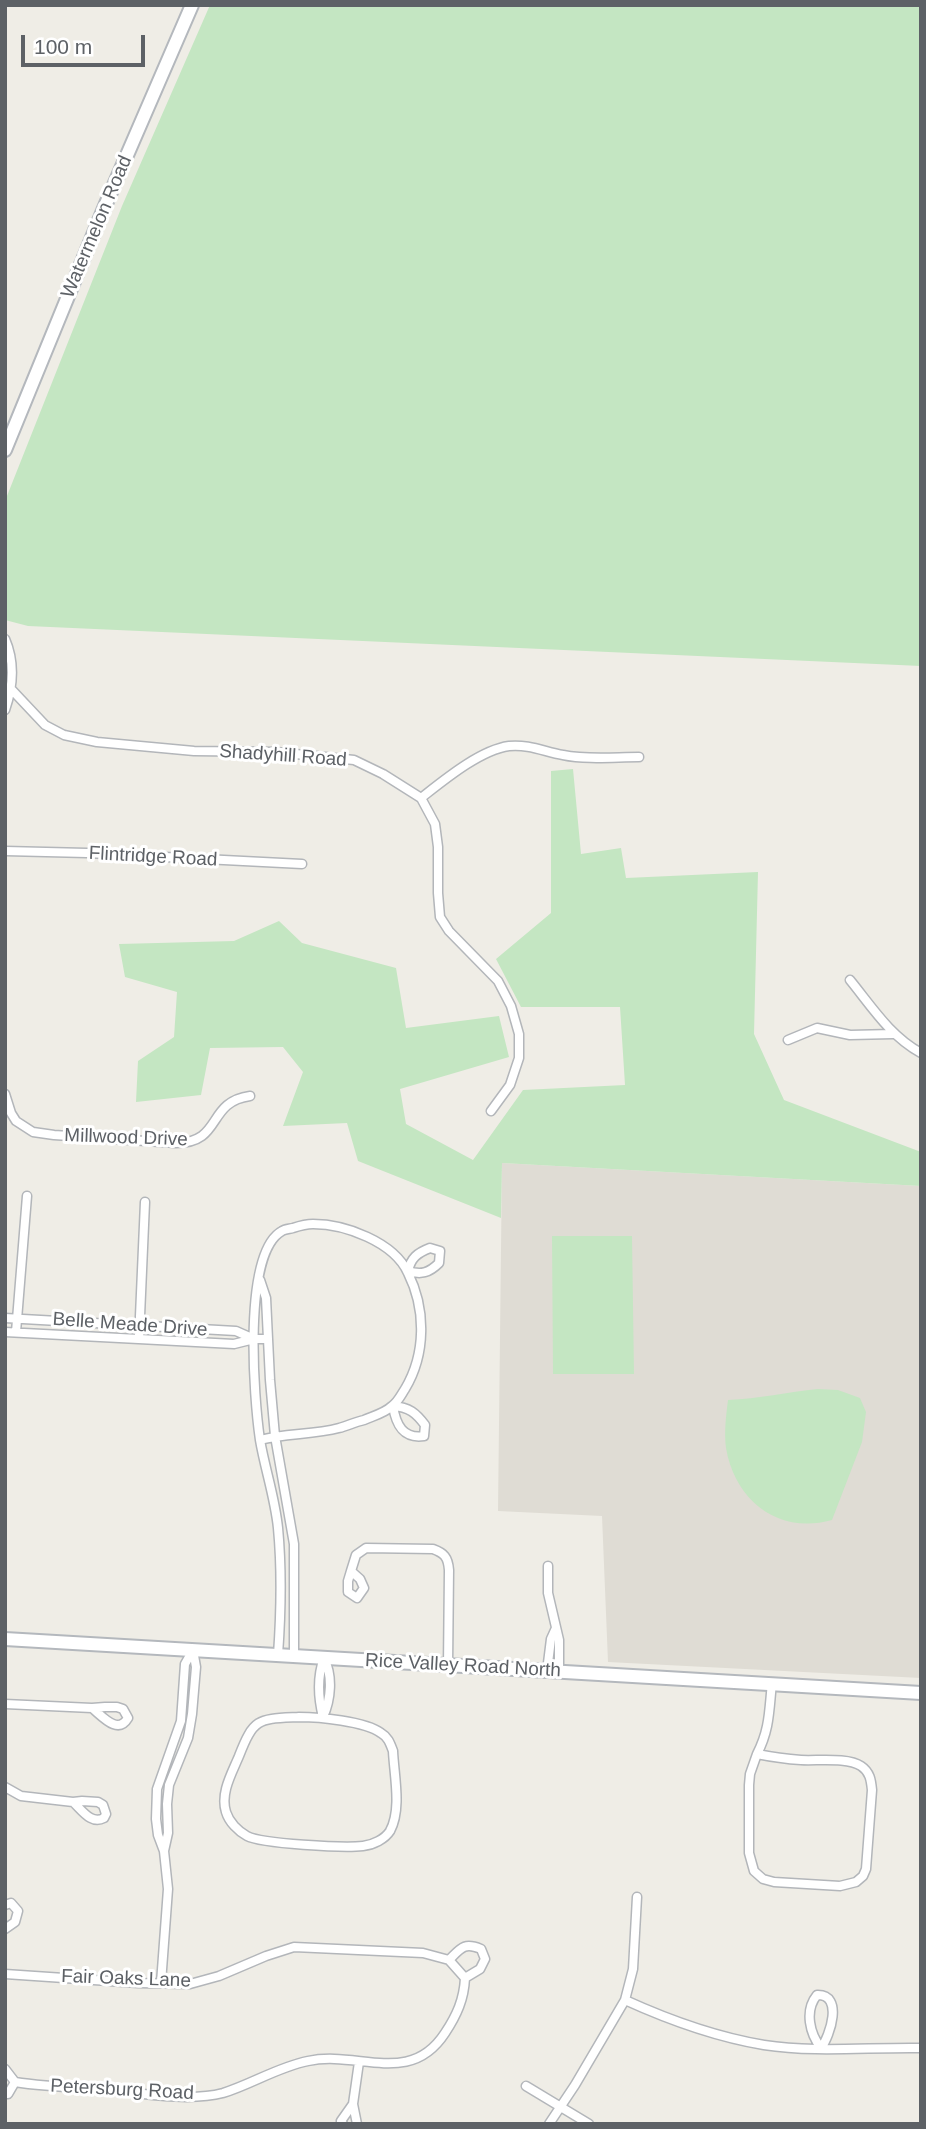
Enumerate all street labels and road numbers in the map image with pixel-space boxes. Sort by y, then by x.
street label: Watermelon Road [57,152,137,302]
street label: Shadyhill Road [218,740,348,772]
street label: Flintridge Road [88,842,218,872]
street label: Millwood Drive [64,1124,188,1152]
street label: Belle Meade Drive [52,1308,208,1342]
street label: Rice Valley Road North [365,1649,561,1683]
street label: Fair Oaks Lane [61,1965,191,1993]
street label: Petersburg Road [50,2075,194,2105]

